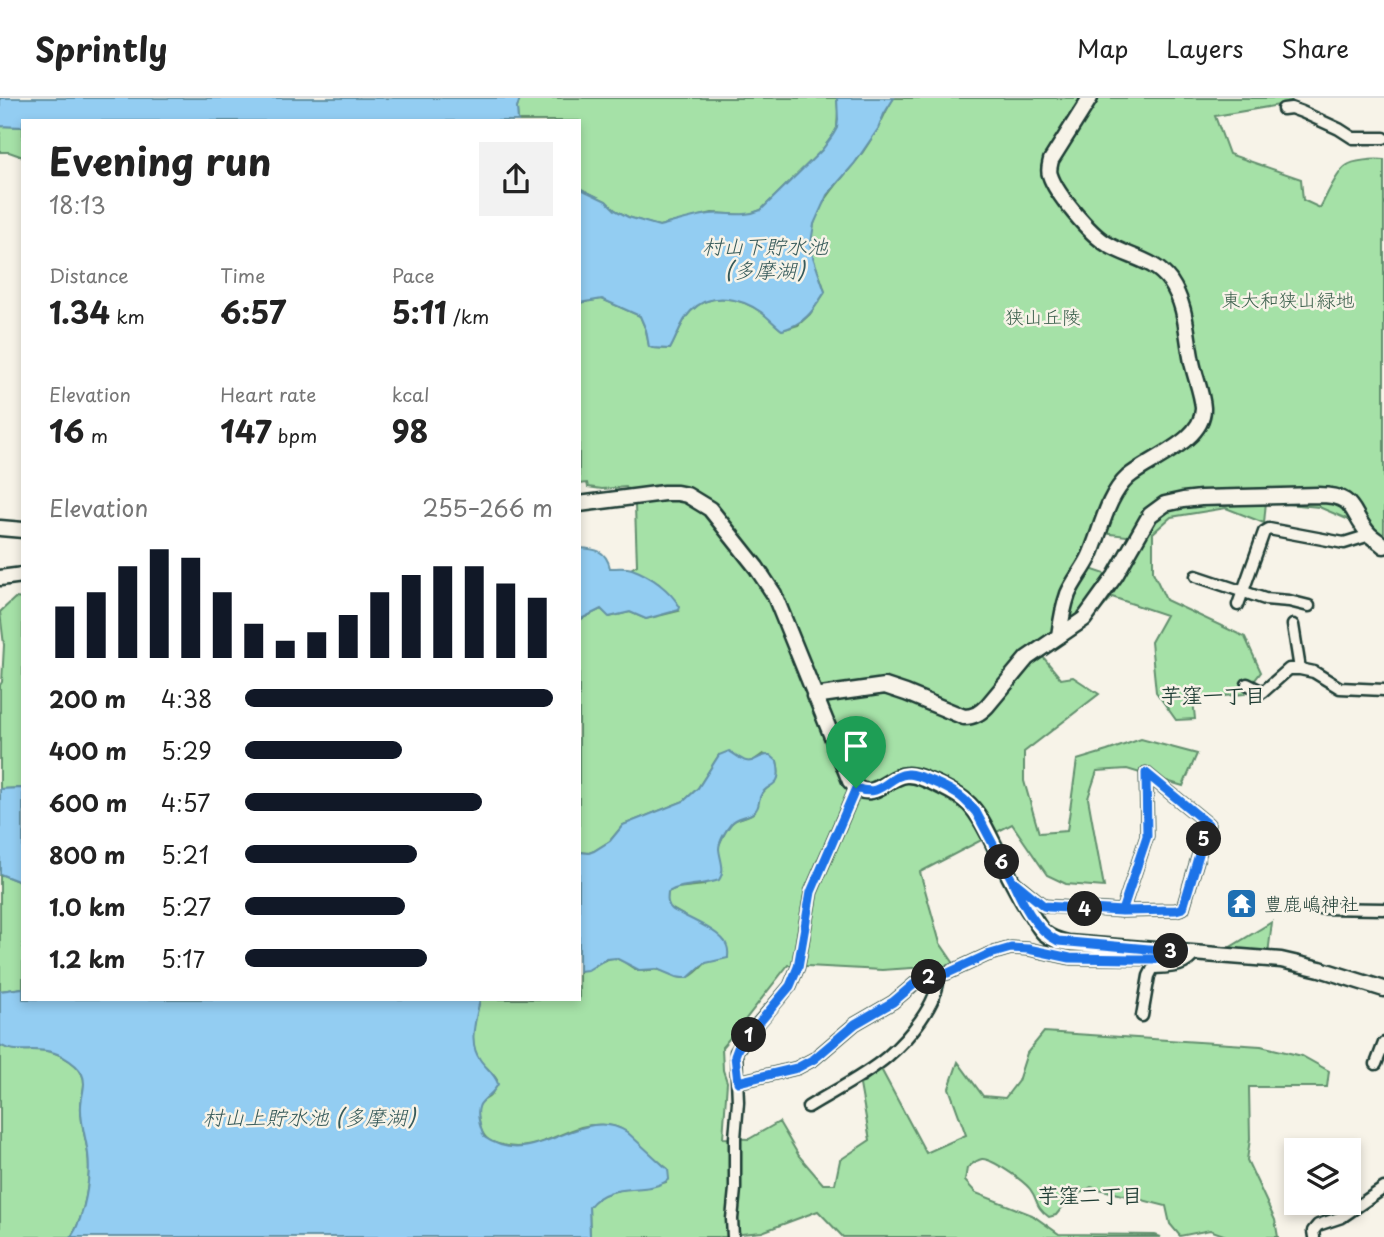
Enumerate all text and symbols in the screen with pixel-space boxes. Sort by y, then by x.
text: Sprintly [35,23,167,73]
text: Map [1077,30,1128,66]
text: Layers [1166,30,1243,66]
text: Share [1281,30,1349,66]
text: Evening run [49,132,271,189]
button: share [479,142,553,216]
text: 18:13 [49,187,106,222]
water label: 村山下貯水池 (多摩湖) [702,229,829,285]
text: Distance [49,261,129,289]
text: Time [220,261,265,289]
text: Pace [392,261,435,289]
park label: 東大和狭山緑地 [1221,285,1355,313]
text: 1.34 [49,289,110,334]
text: 6:57 [220,289,286,334]
text: 5:11 [392,289,447,334]
text: km [110,302,145,330]
text: /km [447,302,489,330]
park label: 狭山丘陵 [1005,302,1081,330]
text: Elevation [49,380,131,408]
text: Heart rate [220,380,316,408]
text: kcal [392,380,430,408]
text: 16 [49,408,84,453]
text: 147 [220,408,272,453]
text: 98 [392,408,428,453]
text: m [84,421,108,449]
text: bpm [272,421,317,449]
text: Elevation [49,490,148,525]
text: 255–266 m [422,490,553,525]
district label: 芋窪一丁目 [1161,678,1266,710]
text: 200 m [49,681,126,716]
text: 4:38 [161,681,212,716]
pin [826,716,886,788]
icon: arrive [837,727,875,765]
text: 400 m [49,733,127,768]
text: 5:29 [161,733,212,768]
text: 600 m [49,785,127,820]
text: 4:57 [161,785,210,820]
pin: 5 [1186,822,1222,856]
text: 5 [1197,824,1210,852]
text: 800 m [49,837,126,872]
text: 5:21 [161,837,209,872]
pin: 6 [984,844,1020,880]
text: 6 [995,847,1008,875]
temple icon: 豊鹿嶋神社 [1224,887,1258,921]
text: 1.0 km [49,889,126,924]
text: 5:27 [161,889,211,924]
place label: 豊鹿嶋神社 [1264,889,1359,917]
pin: 4 [1068,892,1102,926]
text: 4 [1078,894,1091,922]
pin: 3 [1154,934,1188,968]
text: 3 [1164,936,1177,964]
text: 1.2 km [49,941,125,976]
text: 5:17 [161,941,205,976]
pin: 2 [912,960,946,994]
text: 2 [922,962,935,990]
pin: 1 [732,1018,766,1052]
text: 1 [744,1020,753,1048]
water label: 村山上貯水池 (多摩湖) [203,1100,417,1132]
map controls [1284,1138,1361,1215]
button: layers [1284,1138,1361,1215]
district label: 芋窪二丁目 [1038,1178,1143,1210]

